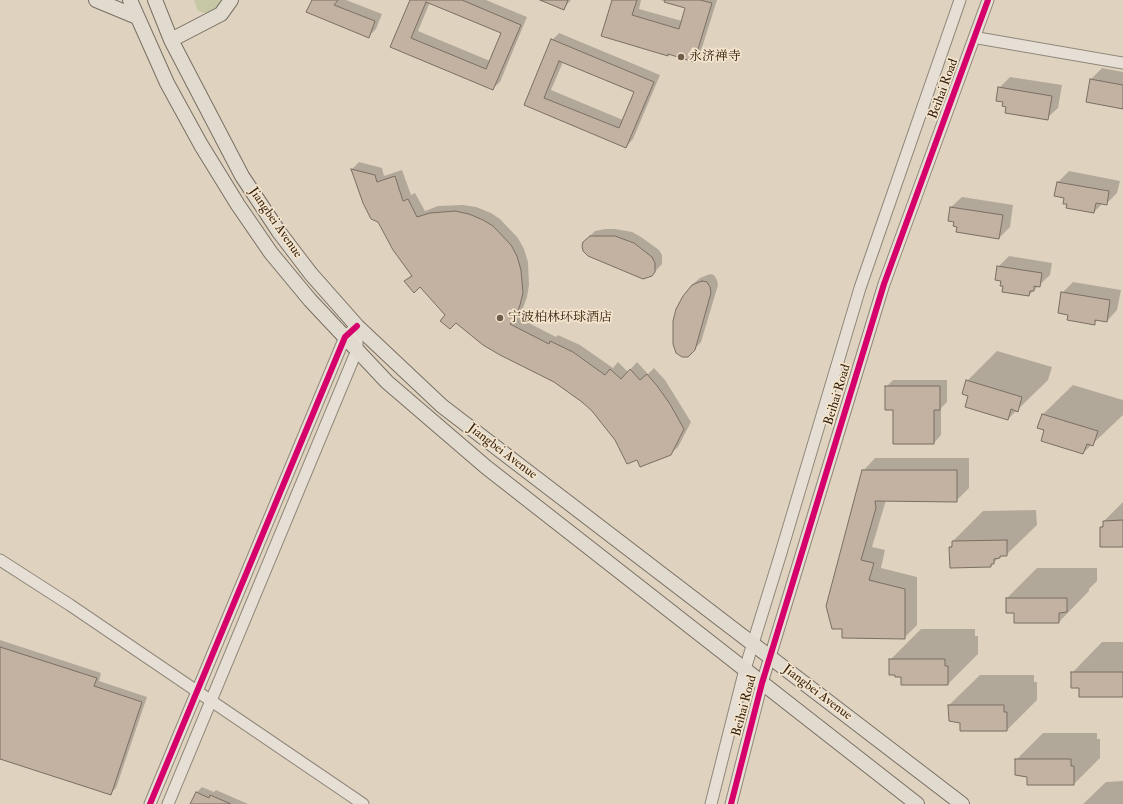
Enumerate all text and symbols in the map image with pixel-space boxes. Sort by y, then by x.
place label: 永济禅寺 [689,49,741,65]
marker: 永济禅寺 [676,52,686,62]
street label: Beihai Road [926,57,962,121]
street label: Jiangbei Avenue [245,185,305,261]
place label: 宁波柏林环球酒店 [508,310,612,326]
marker: 宁波柏林环球酒店 [495,313,505,323]
street label: Beihai Road [821,363,855,427]
street label: Jiangbei Avenue [464,421,540,483]
street label: Jiangbei Avenue [779,662,855,724]
street label: Beihai Road [729,674,761,738]

